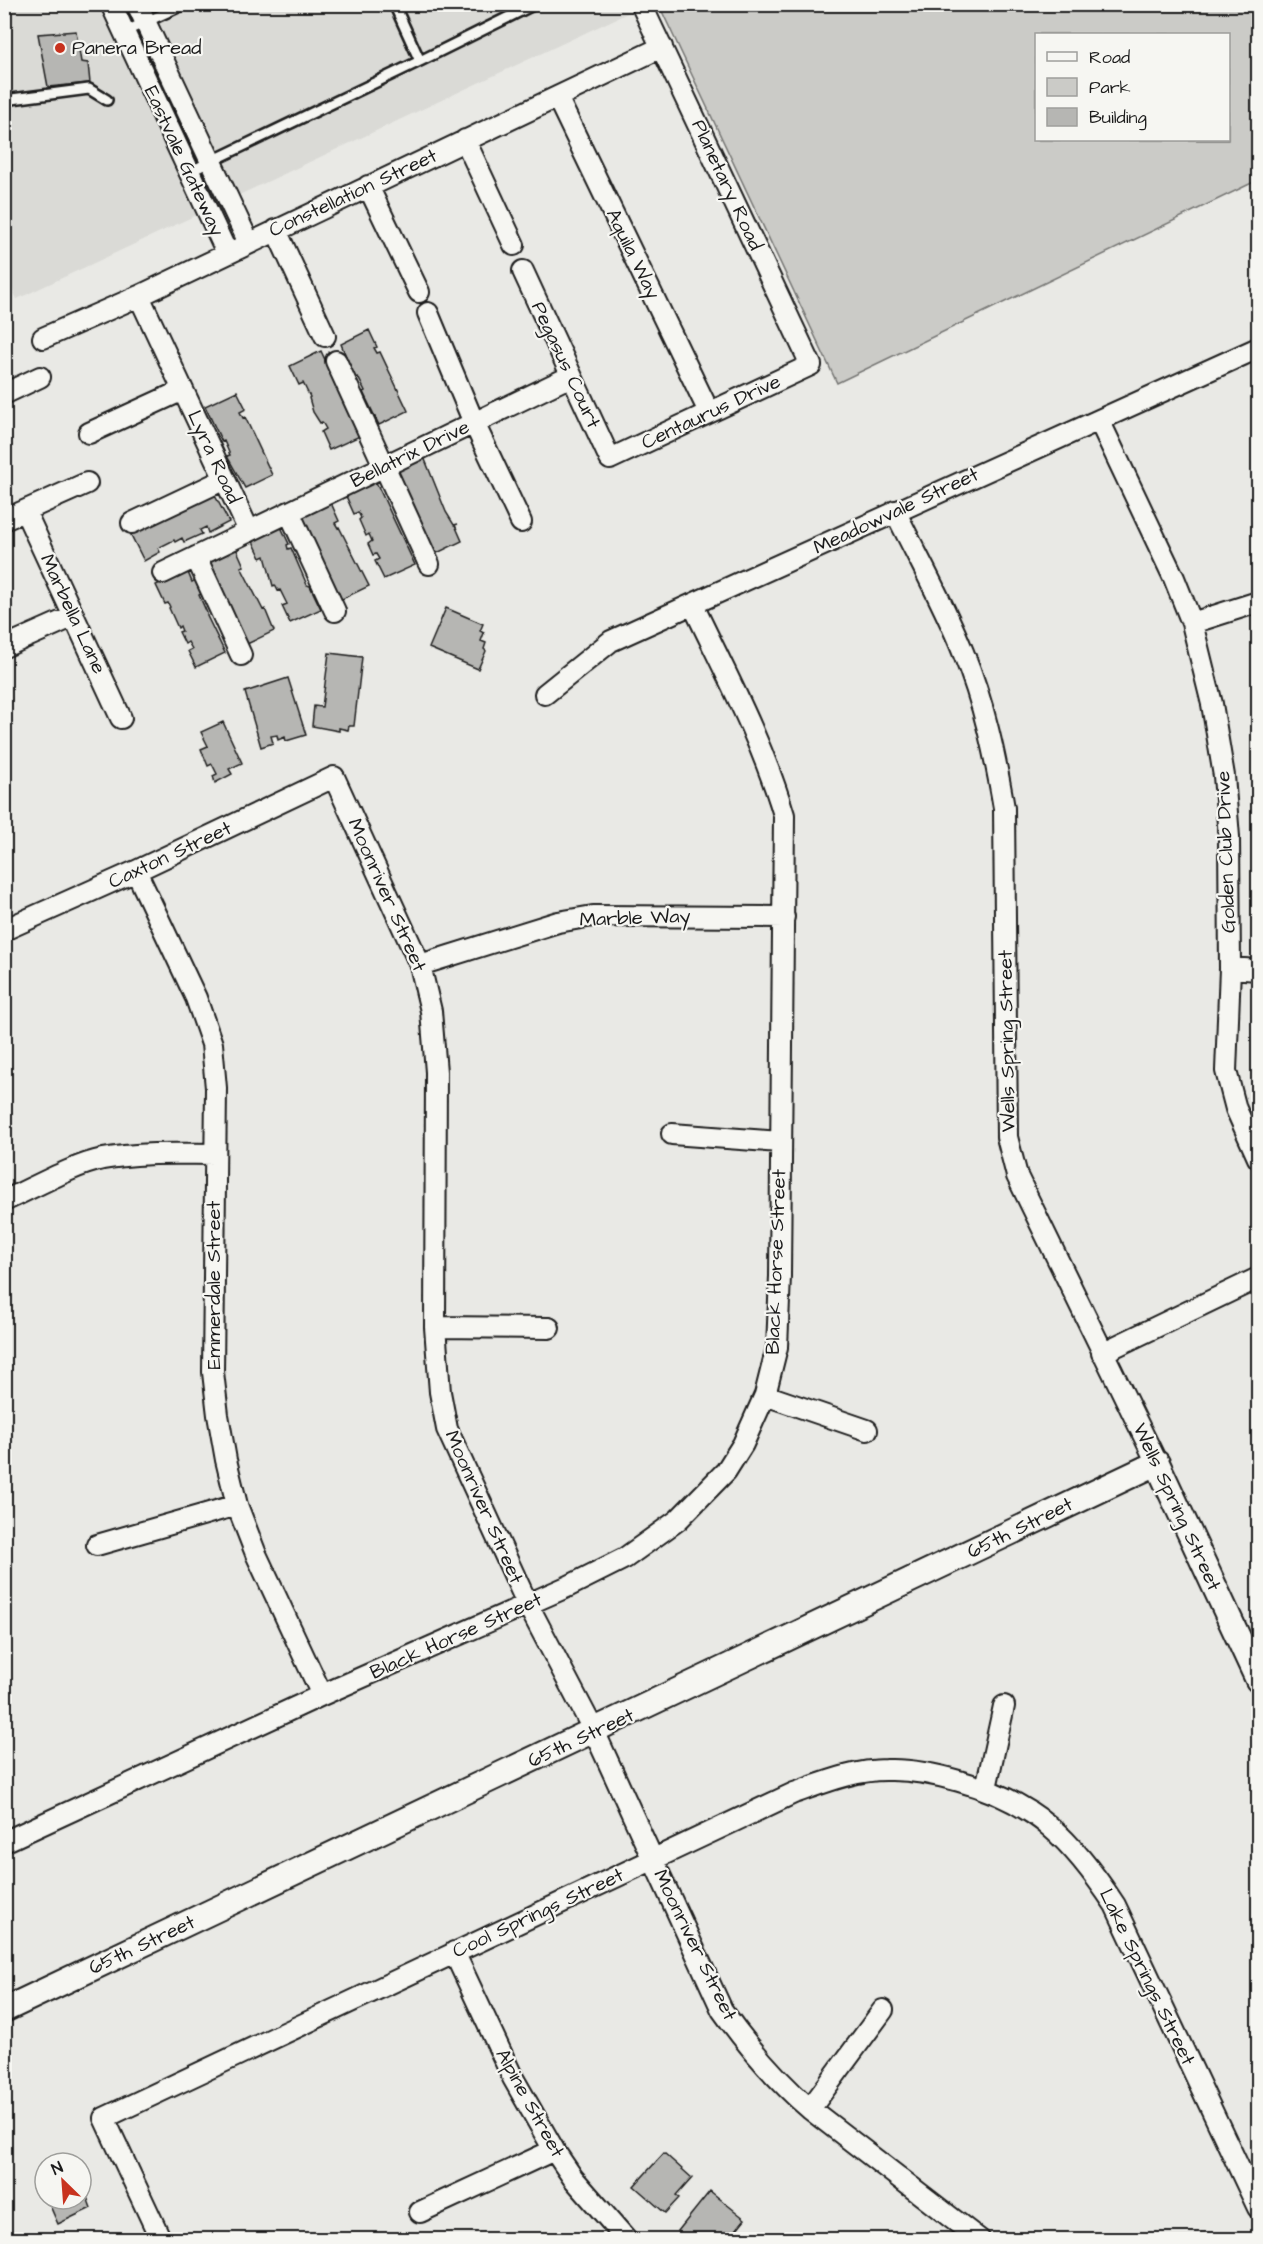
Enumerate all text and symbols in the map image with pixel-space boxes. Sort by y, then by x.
legend [1035,33,1230,141]
place label: Panera Bread [72,34,201,62]
marker: Panera Bread [53,41,67,55]
text: Road [1089,45,1130,70]
text: Park [1089,75,1131,100]
street label: Eastvale Gateway [136,81,231,241]
text: Building [1089,105,1147,131]
street label: Planetary Road [684,115,770,255]
street label: Constellation Street [264,142,442,244]
street label: Aquila Way [598,204,667,304]
street label: Pegasus Court [523,297,608,433]
street label: Centaurus Drive [637,367,785,457]
street label: Lyra Road [179,406,248,509]
street label: Bellatrix Drive [346,413,474,495]
street label: Meadowvale Street [809,460,983,562]
street label: Marbella Lane [33,550,113,679]
street label: Golden Club Drive [1209,770,1243,934]
street label: Caxton Street [104,814,236,896]
street label: Moonriver Street [341,814,433,976]
street label: Marble Way [579,902,691,935]
street label: Wells Spring Street [991,950,1024,1132]
street label: Black Horse Street [759,1169,793,1355]
street label: Emmerdale Street [200,1201,228,1369]
street label: Wells Spring Street [1125,1419,1228,1596]
street label: Moonriver Street [438,1426,530,1588]
street label: 65th Street [962,1490,1078,1566]
street label: Black Horse Street [366,1585,546,1687]
street label: 65th Street [523,1701,639,1775]
street label: Cool Springs Street [448,1861,629,1966]
street label: Moonriver Street [646,1865,744,2025]
street label: Lake Springs Street [1091,1884,1202,2070]
street label: 65th Street [84,1908,200,1982]
street label: Alpine Street [489,2043,571,2163]
north arrow [33,2151,93,2211]
text: N [48,2156,66,2180]

